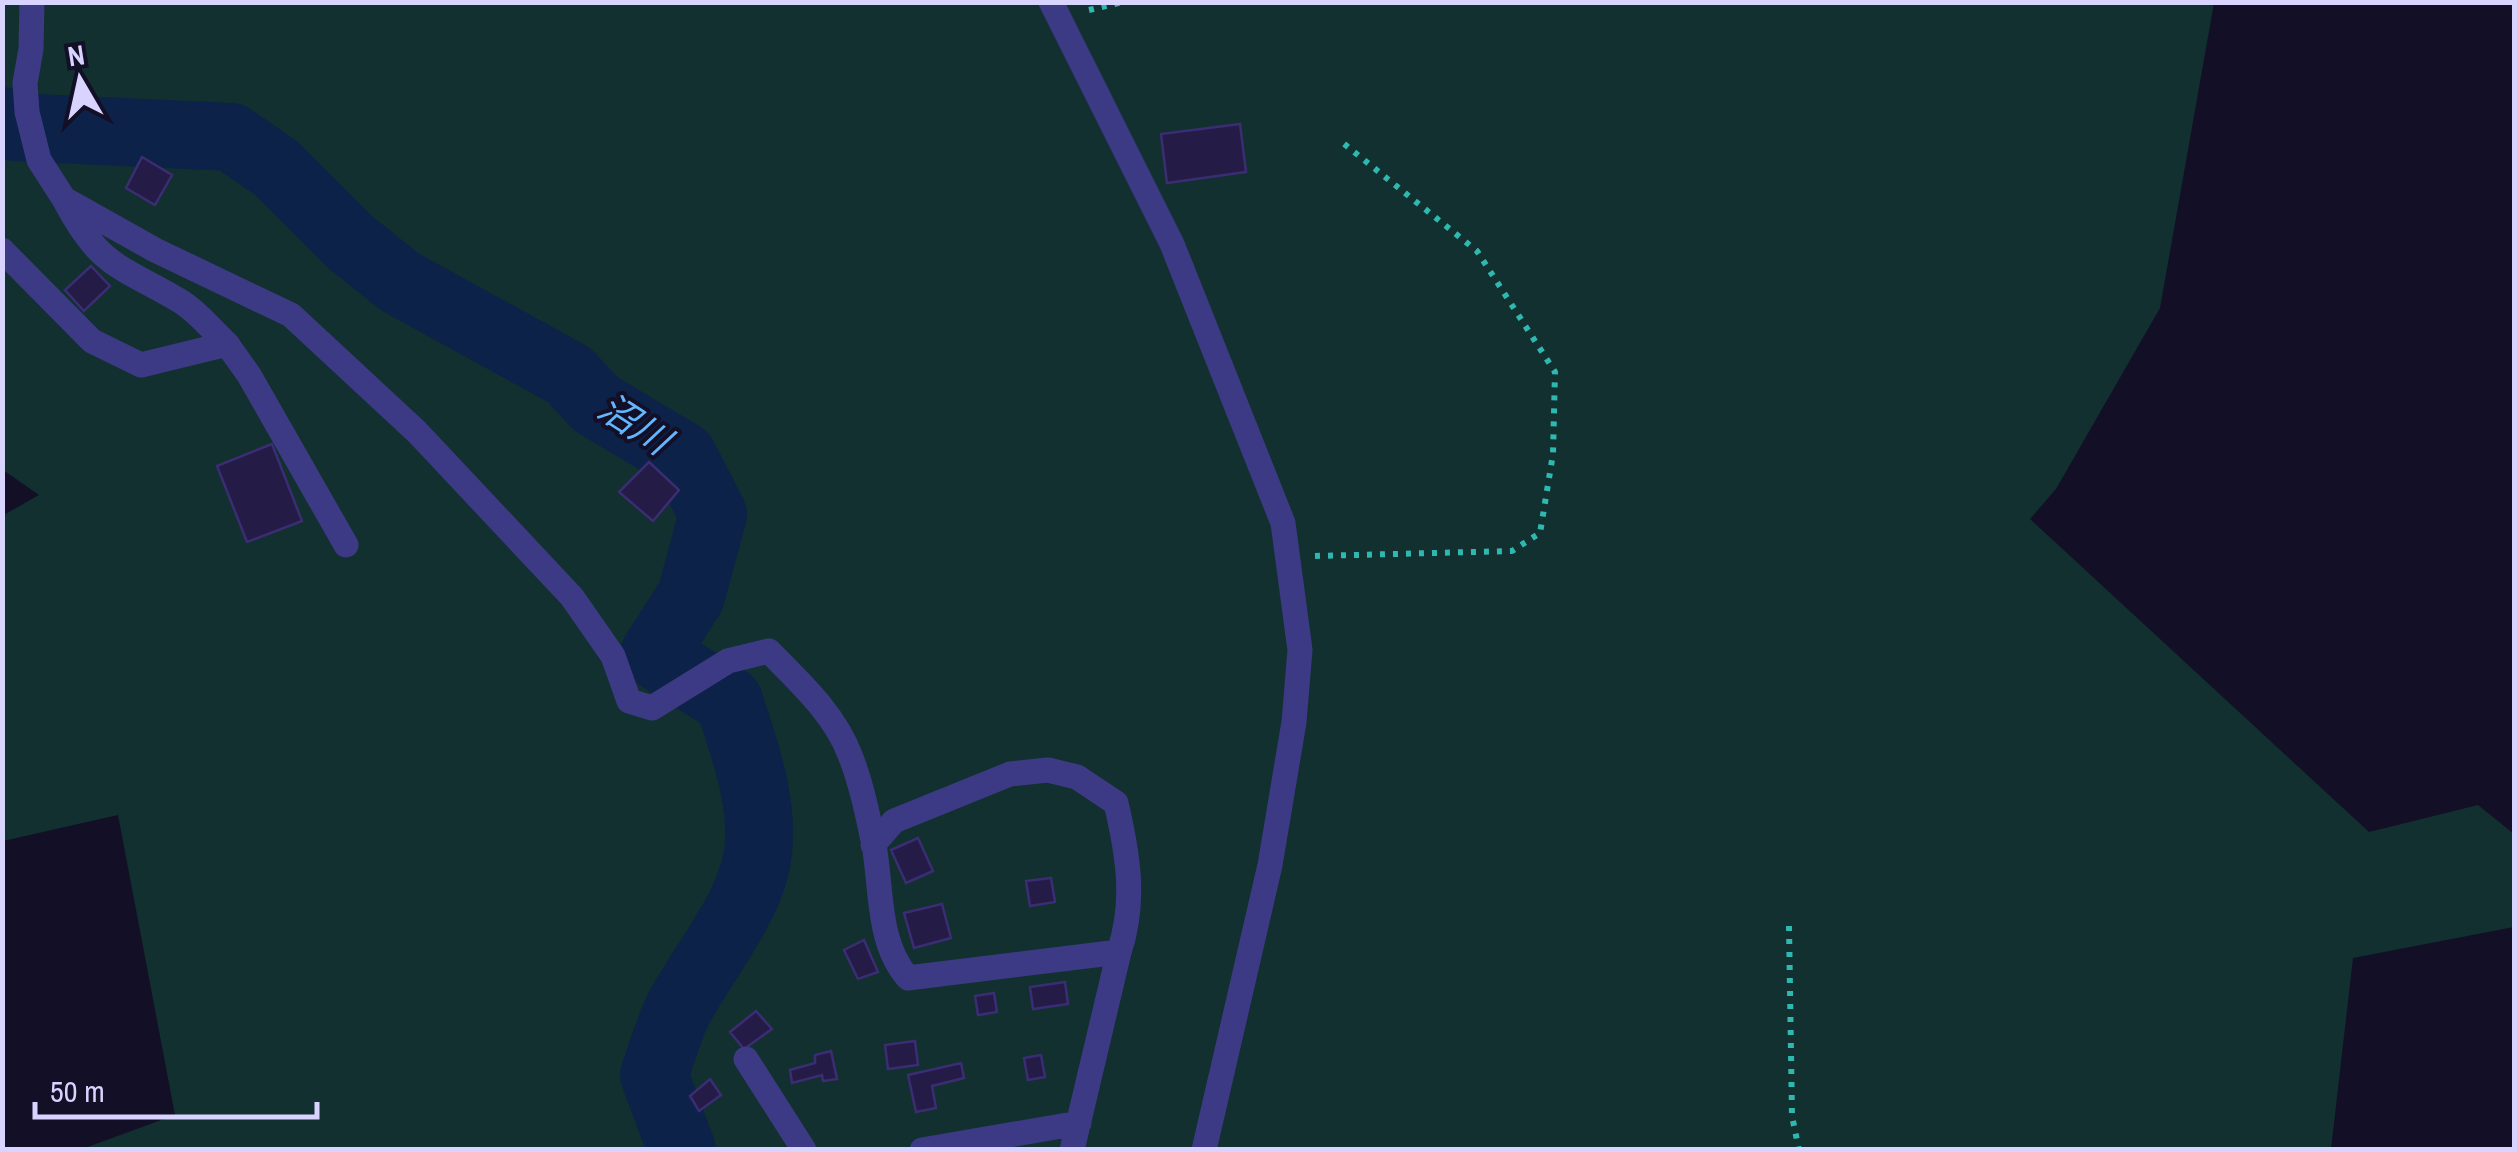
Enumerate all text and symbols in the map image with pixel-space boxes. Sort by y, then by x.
north arrow [30,30,130,130]
text: N [65,35,87,75]
water label: 沼川 [589,381,683,468]
scale bar [35,1057,318,1119]
text: 50 m [50,1071,105,1111]

